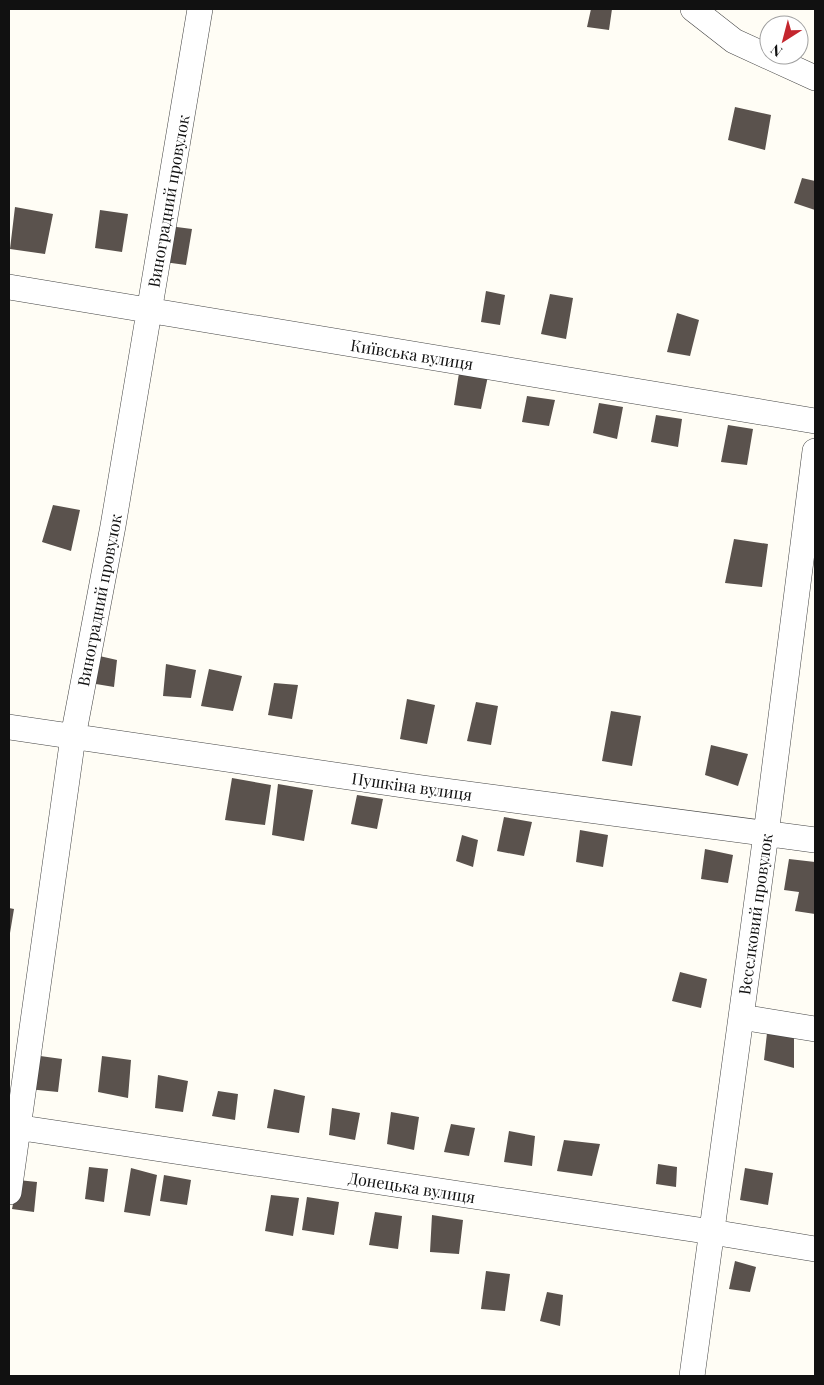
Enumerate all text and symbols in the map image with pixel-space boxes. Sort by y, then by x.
north arrow [759,15,809,65]
text: N [766,40,786,62]
street label: Виноградний провулок [142,113,194,289]
street label: Київська вулиця [349,334,475,374]
street label: Виноградний провулок [72,512,126,688]
street label: Пушкіна вулиця [350,767,474,805]
street label: Веселковий провулок [733,832,777,996]
street label: Донецька вулиця [347,1167,477,1207]

